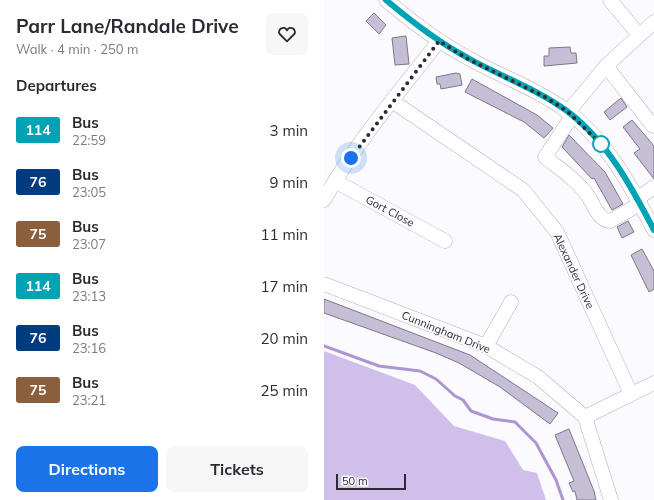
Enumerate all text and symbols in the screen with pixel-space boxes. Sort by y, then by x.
button: heart [266,13,308,55]
text: Parr Lane/Randale Drive [16,14,239,38]
text: Walk · 4 min · 250 m [16,41,138,57]
text: Departures [16,76,97,95]
text: Bus [72,113,99,132]
text: 114 [25,121,51,139]
text: 3 min [270,121,308,140]
text: 22:59 [72,132,106,148]
unlabelled marker [592,135,610,153]
your location [341,148,361,168]
text: Bus [72,165,99,184]
text: 76 [30,173,46,191]
text: 9 min [270,173,308,192]
text: 23:05 [72,184,106,200]
street label: Gort Close [363,192,417,230]
text: Bus [72,217,99,236]
text: 75 [30,225,46,243]
text: 11 min [261,225,308,244]
street label: Alexander Drive [550,231,598,311]
text: 23:07 [72,236,106,252]
text: Bus [72,269,99,288]
text: 114 [25,277,51,295]
text: 17 min [261,277,308,296]
text: 23:13 [72,288,106,304]
street label: Cunningham Drive [400,308,492,356]
text: Bus [72,321,99,340]
text: 76 [30,329,46,347]
text: 20 min [261,329,308,348]
text: 23:16 [72,340,106,356]
text: Bus [72,373,99,392]
text: 75 [30,381,46,399]
text: 25 min [261,381,308,400]
text: 23:21 [72,392,106,408]
button: Directions [16,446,158,492]
button: Tickets [166,446,308,492]
scale bar [336,472,406,491]
text: 50 m [342,474,368,488]

